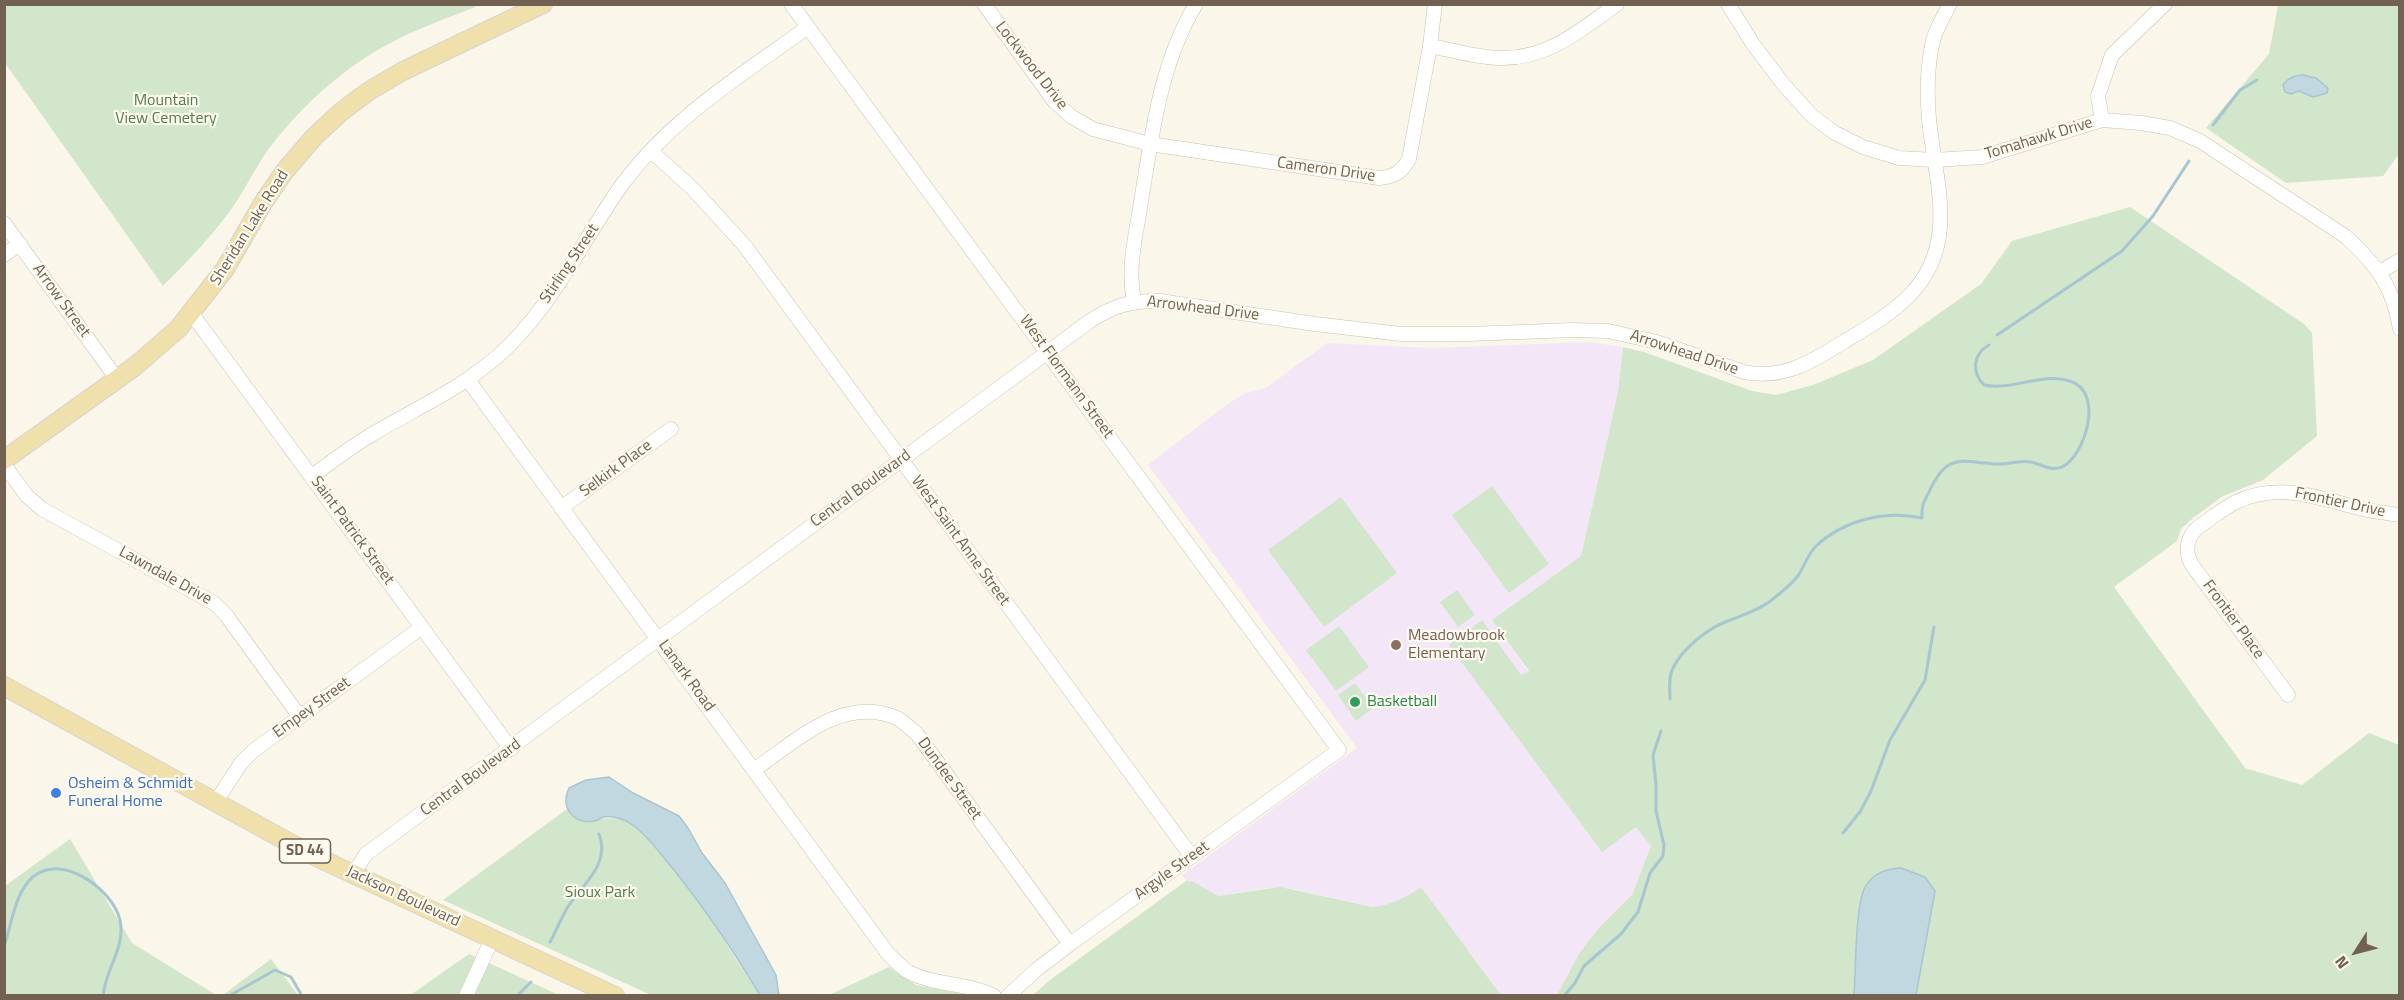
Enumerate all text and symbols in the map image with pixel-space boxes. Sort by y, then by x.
street label: Lockwood Drive [991,18,1071,114]
park label: Mountain View Cemetery [115,91,217,129]
street label: Tomahawk Drive [1983,113,2095,165]
street label: Cameron Drive [1276,154,1376,186]
street label: Sheridan Lake Road [207,167,293,289]
street label: Stirling Street [536,221,604,307]
street label: Arrow Street [28,261,94,341]
street label: Arrowhead Drive [1146,293,1260,325]
street label: West Flormann Street [1015,312,1117,442]
street label: Arrowhead Drive [1627,326,1741,380]
street label: Selkirk Place [576,436,656,502]
street label: Central Boulevard [807,446,915,532]
street label: West Saint Anne Street [906,472,1014,610]
street label: Saint Patrick Street [306,473,398,589]
street label: Frontier Drive [2293,484,2387,522]
street label: Lawndale Drive [115,543,215,609]
street label: Frontier Place [2198,577,2268,663]
place label: Meadowbrook Elementary [1408,626,1505,664]
street label: Lanark Road [654,637,718,715]
marker: Meadowbrook Elementary [1389,638,1403,652]
street label: Empey Street [270,673,354,743]
place label: Basketball [1367,692,1437,712]
marker: Basketball [1348,695,1362,709]
street label: Dundee Street [913,734,985,824]
street label: Central Boulevard [417,735,525,821]
place label: Osheim & Schmidt Funeral Home [68,774,193,812]
marker: Osheim & Schmidt Funeral Home [49,786,63,800]
street label: Argyle Street [1131,838,1213,904]
road number: SD 44 [280,839,330,863]
street label: Jackson Boulevard [343,862,463,932]
park label: Sioux Park [565,883,635,903]
north arrow [2326,922,2386,982]
text: N [2328,951,2354,974]

